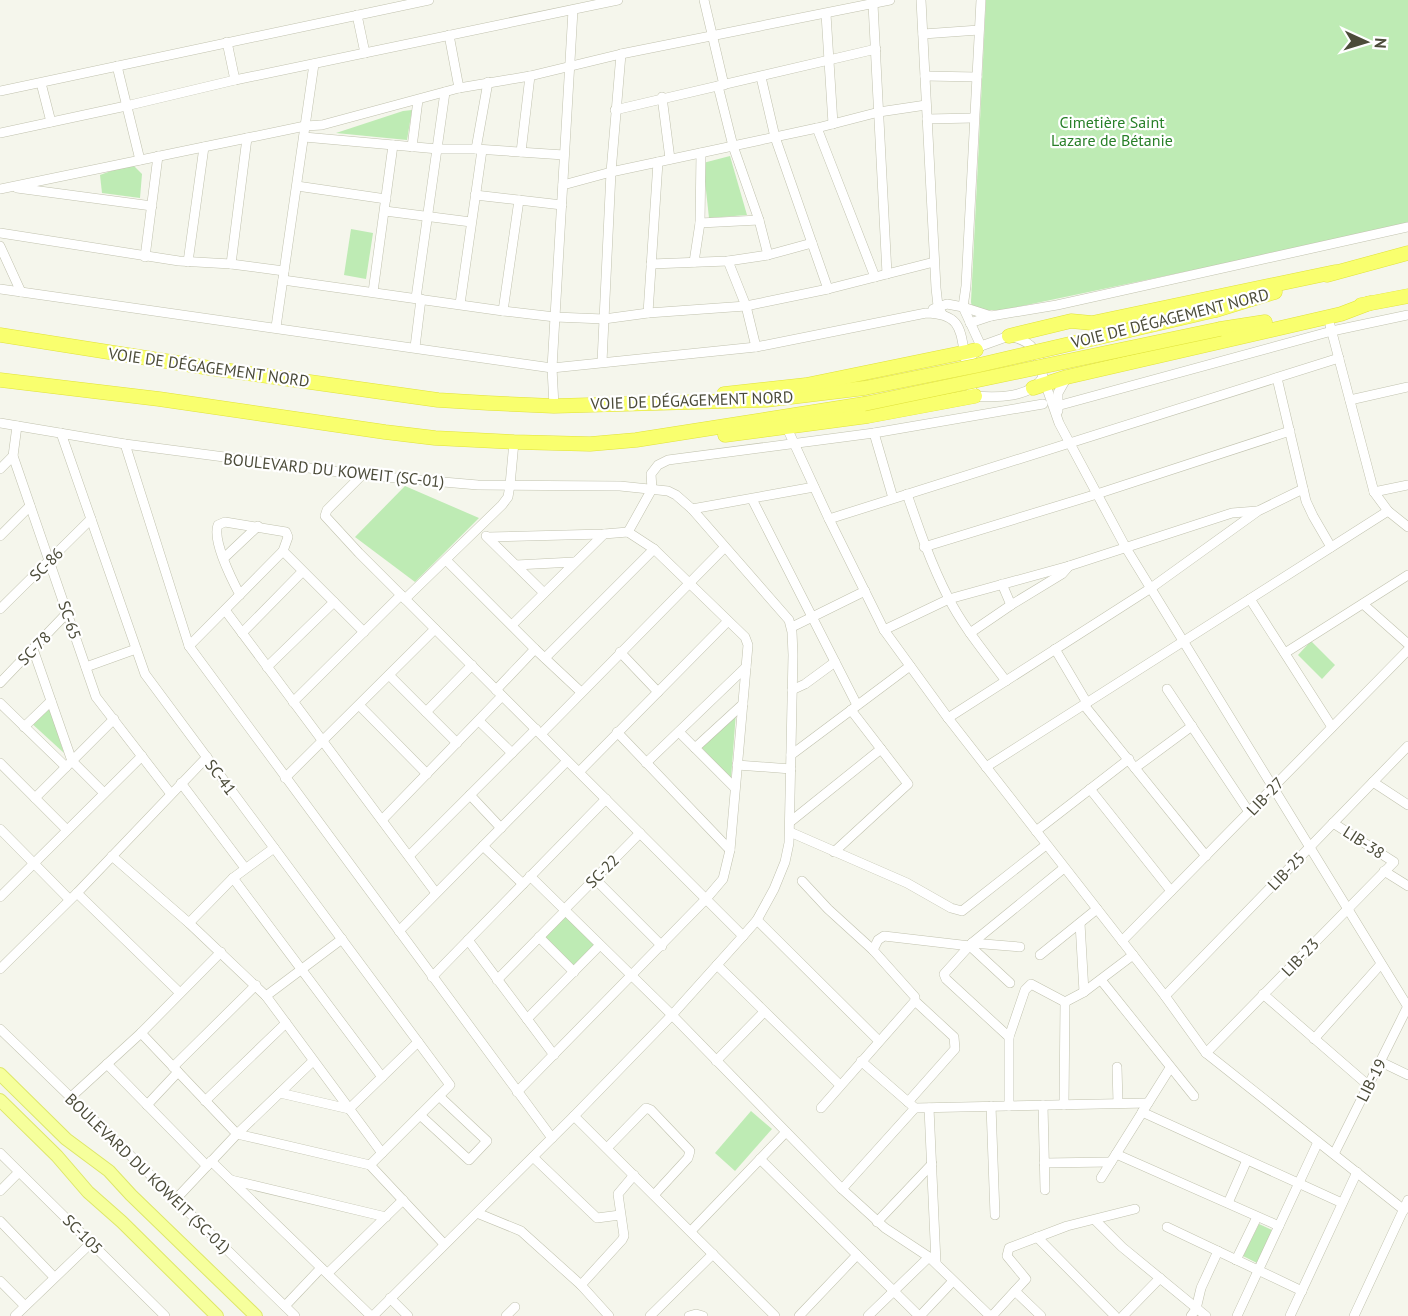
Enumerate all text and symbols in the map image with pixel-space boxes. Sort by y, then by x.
north arrow [1336,12,1396,72]
text: N [1371,37,1391,49]
park label: Cimetière Saint Lazare de Bétanie [1051,112,1173,150]
street label: VOIE DE DÉGAGEMENT NORD [1068,284,1271,352]
street label: VOIE DE DÉGAGEMENT NORD [106,343,311,391]
street label: VOIE DE DÉGAGEMENT NORD [589,386,794,414]
street label: BOULEVARD DU KOWEIT (SC-01) [223,448,445,492]
street label: SC-86 [25,543,67,585]
street label: SC-65 [54,598,86,642]
street label: SC-78 [13,627,55,669]
street label: SC-41 [201,755,241,799]
street label: LIB-27 [1242,773,1288,819]
street label: LIB-38 [1339,821,1389,863]
street label: LIB-25 [1263,848,1309,894]
street label: SC-22 [581,850,623,892]
street label: LIB-23 [1277,934,1323,980]
street label: LIB-19 [1352,1055,1390,1105]
street label: BOULEVARD DU KOWEIT (SC-01) [61,1089,235,1257]
street label: SC-105 [59,1210,107,1258]

